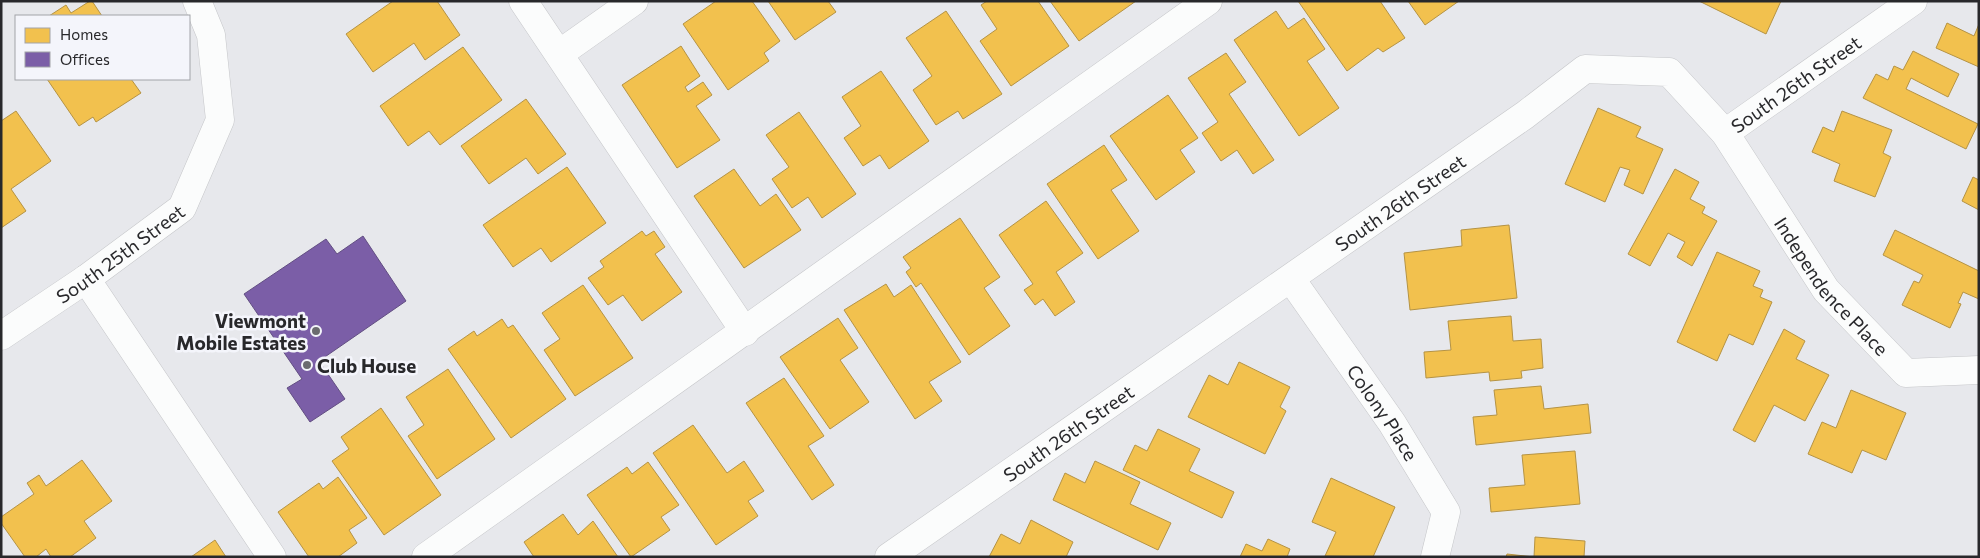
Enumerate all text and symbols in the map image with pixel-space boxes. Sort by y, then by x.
legend [15,15,190,80]
text: Homes [60,25,108,43]
street label: South 26th Street [1726,30,1865,137]
text: Offices [60,50,110,68]
street label: South 26th Street [1330,149,1470,255]
street label: South 25th Street [51,199,189,307]
street label: Independence Place [1770,212,1894,360]
place label: Viewmont Mobile Estates [176,309,306,354]
marker: Viewmont Mobile Estates [310,325,322,337]
place label: Club House [317,354,416,377]
marker: Club House [301,359,313,371]
street label: Colony Place [1343,360,1423,464]
street label: South 26th Street [998,379,1138,486]

